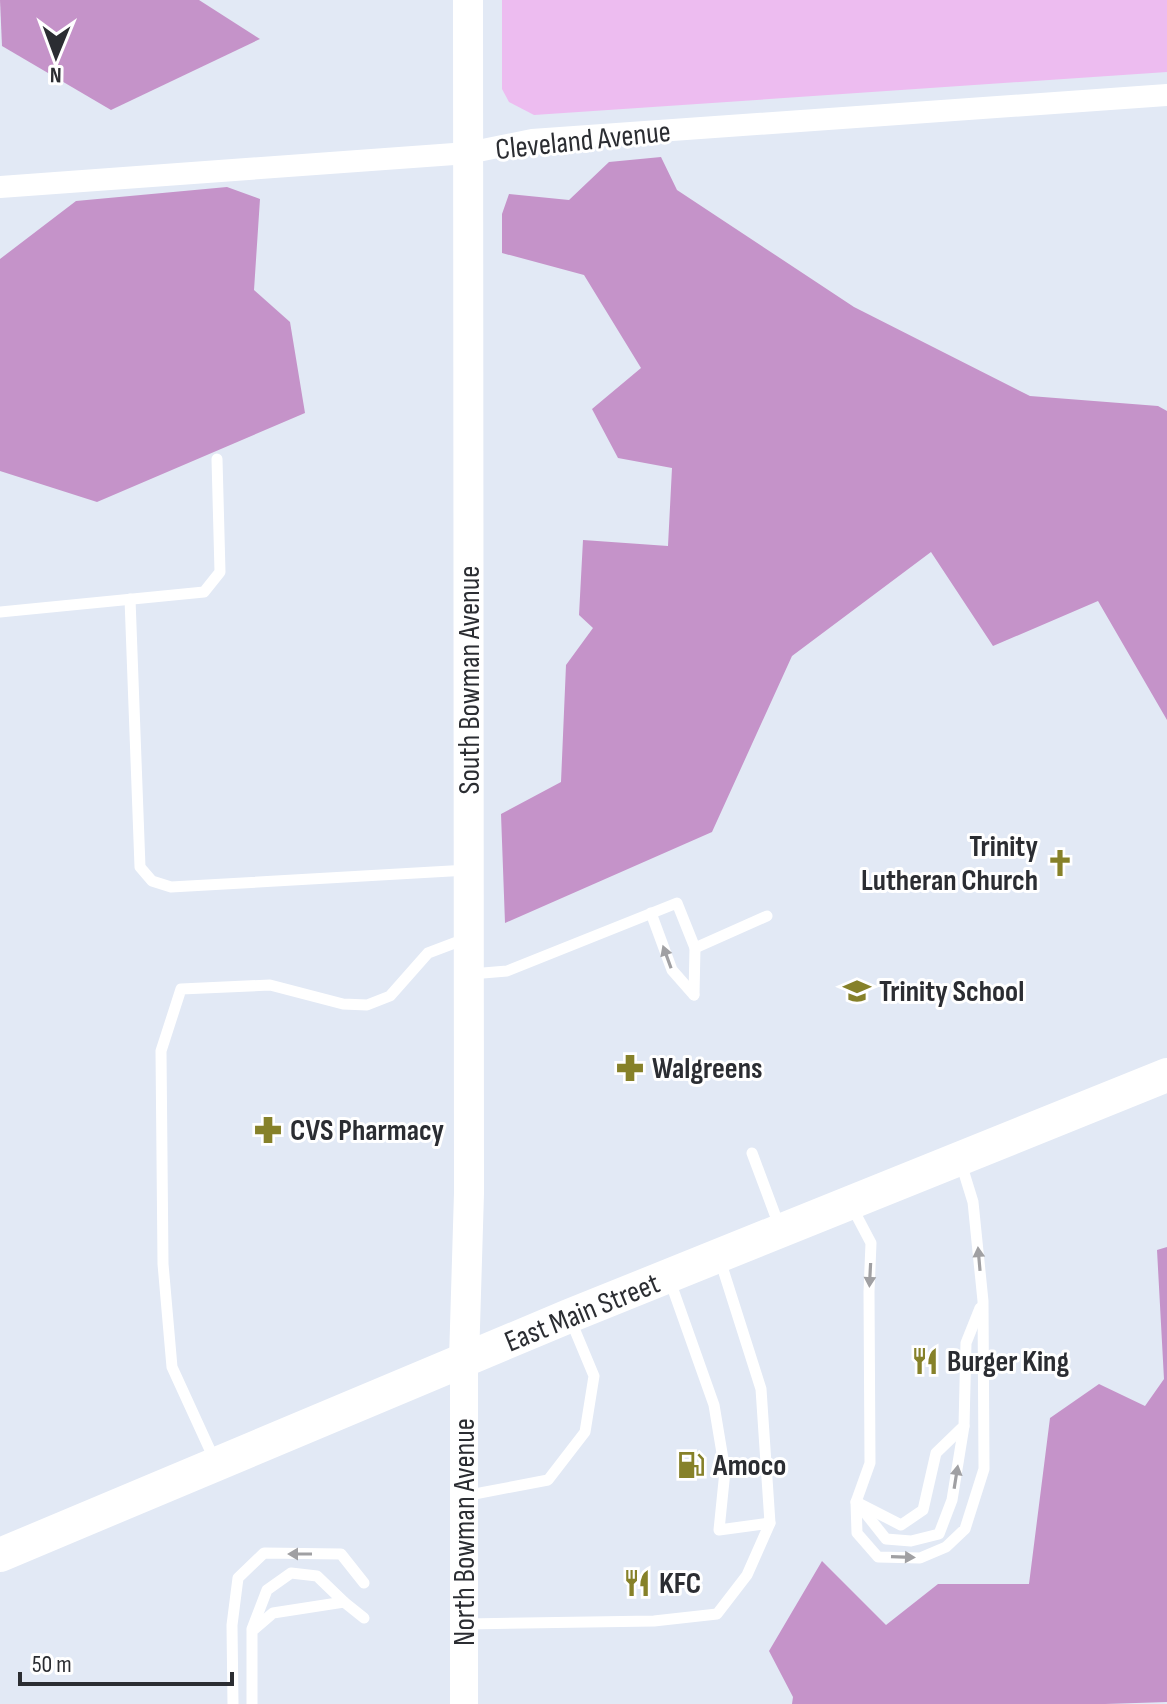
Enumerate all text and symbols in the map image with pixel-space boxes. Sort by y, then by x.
north arrow [16,16,96,96]
text: N [50,61,62,88]
street label: Cleveland Avenue [494,114,673,168]
street label: South Bowman Avenue [452,566,488,794]
place label: Trinity Lutheran Church [861,829,1039,899]
church icon: Trinity Lutheran Church [1045,848,1075,878]
one-way arrow [660,945,673,969]
place label: Trinity School [879,974,1024,1010]
school or university icon: Trinity School [842,976,872,1006]
place label: Walgreens [652,1051,763,1087]
pharmacy icon: Walgreens [615,1053,645,1083]
place label: CVS Pharmacy [290,1113,444,1149]
pharmacy icon: CVS Pharmacy [253,1115,283,1145]
one-way arrow [972,1247,985,1272]
one-way arrow [863,1263,876,1288]
street label: East Main Street [500,1266,665,1360]
place label: Burger King [947,1344,1069,1380]
restaurant icon: Burger King [910,1346,940,1376]
street label: North Bowman Avenue [447,1418,483,1646]
place label: Amoco [712,1448,786,1484]
fuel station icon: Amoco [676,1450,706,1480]
one-way arrow [950,1464,963,1489]
one-way arrow [287,1547,312,1560]
one-way arrow [891,1551,916,1564]
place label: KFC [659,1566,701,1602]
restaurant icon: KFC [622,1568,652,1598]
scale bar [20,1636,232,1686]
text: 50 m [32,1650,72,1679]

